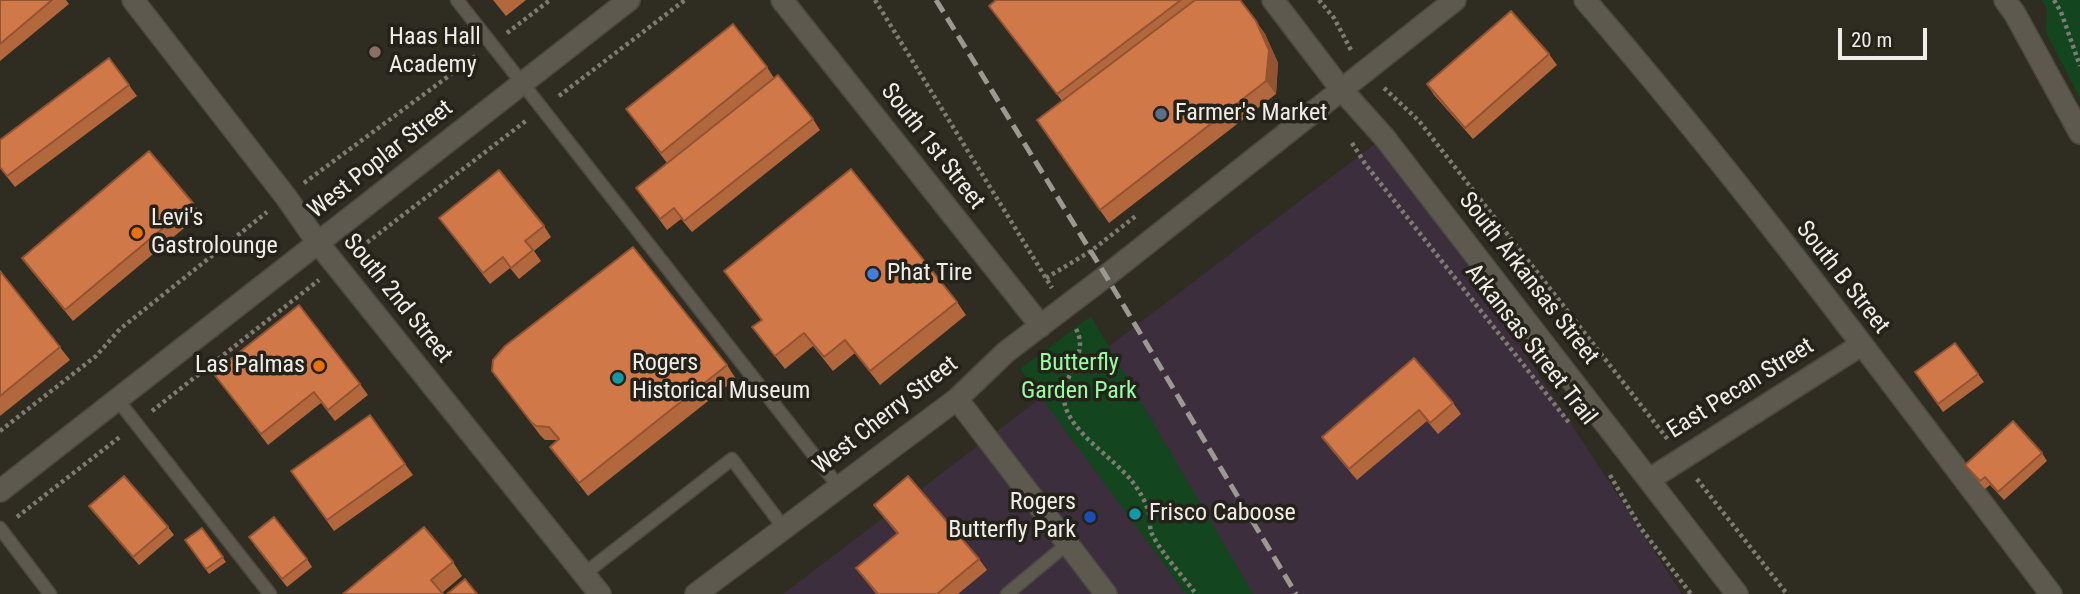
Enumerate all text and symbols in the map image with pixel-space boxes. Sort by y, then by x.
scale bar [1842,14,1931,58]
place label: Haas Hall Academy [389,24,481,80]
text: 20 m [1851,28,1892,52]
marker: Haas Hall Academy [367,44,383,60]
street label: South 1st Street [874,78,990,216]
street label: West Poplar Street [303,95,459,225]
place label: Farmer's Market [1175,100,1327,128]
marker: Farmer's Market [1153,106,1169,122]
street label: South Arkansas Street [1452,187,1604,371]
place label: Levi's Gastrolounge [151,205,278,261]
street label: South B Street [1789,216,1895,340]
marker: Levi's Gastrolounge [129,225,145,241]
street label: South 2nd Street [336,229,458,369]
street label: Arkansas Street Trail [1458,259,1602,431]
place label: Phat Tire [887,260,972,288]
marker: Phat Tire [865,266,881,282]
street label: East Pecan Street [1662,332,1820,446]
place label: Rogers Historical Museum [632,350,810,406]
park label: Butterfly Garden Park [1021,350,1137,406]
street label: West Cherry Street [808,351,964,481]
place label: Las Palmas [195,352,305,380]
marker: Las Palmas [311,358,327,374]
marker: Rogers Historical Museum [610,370,626,386]
place label: Rogers Butterfly Park [948,489,1076,545]
place label: Frisco Caboose [1149,500,1296,528]
marker: Frisco Caboose [1127,506,1143,522]
marker: Rogers Butterfly Park [1082,509,1098,525]

